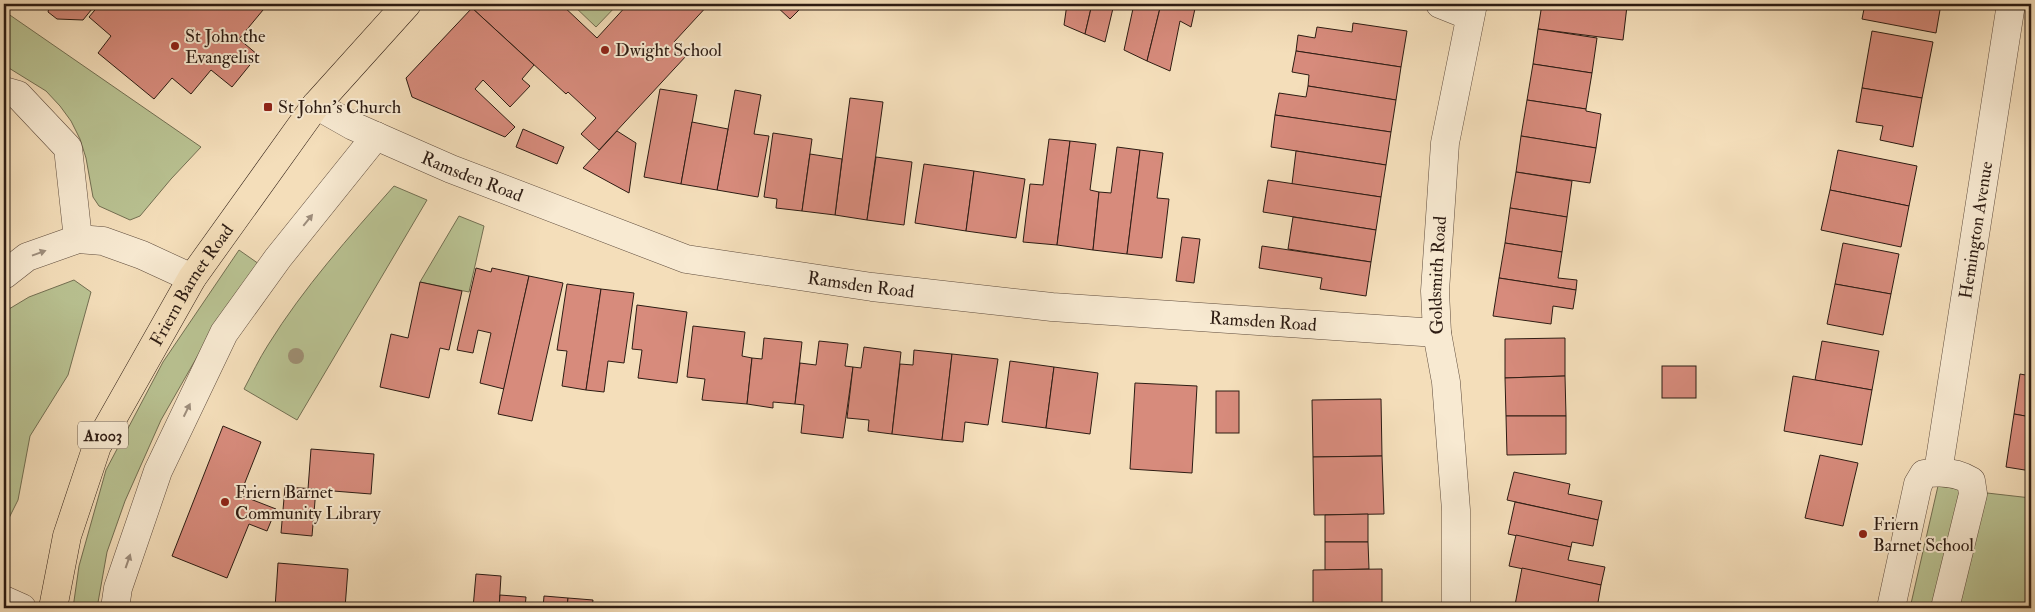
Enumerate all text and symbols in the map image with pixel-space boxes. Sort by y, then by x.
place label: St John the Evangelist [185,25,266,69]
place label: Dwight School [615,39,722,62]
marker: St John the Evangelist [169,40,181,52]
marker: Dwight School [599,44,611,56]
place label: St John's Church [278,96,402,119]
marker: St John's Church [262,101,274,113]
street label: Ramsden Road [417,146,526,208]
street label: Hemington Avenue [1954,159,1998,300]
one-way arrow [303,214,314,227]
street label: Goldsmith Road [1424,215,1452,335]
street label: Friern Barnet Road [145,220,239,350]
one-way arrow [32,249,47,257]
street label: Ramsden Road [806,266,916,304]
street label: Ramsden Road [1209,307,1318,337]
one-way arrow [183,403,191,418]
road number: A1003 [78,422,128,448]
place label: Friern Barnet Community Library [235,481,382,525]
marker: Friern Barnet Community Library [219,496,231,508]
place label: Friern Barnet School [1873,513,1974,557]
marker: Friern Barnet School [1857,528,1869,540]
one-way arrow [124,554,132,569]

